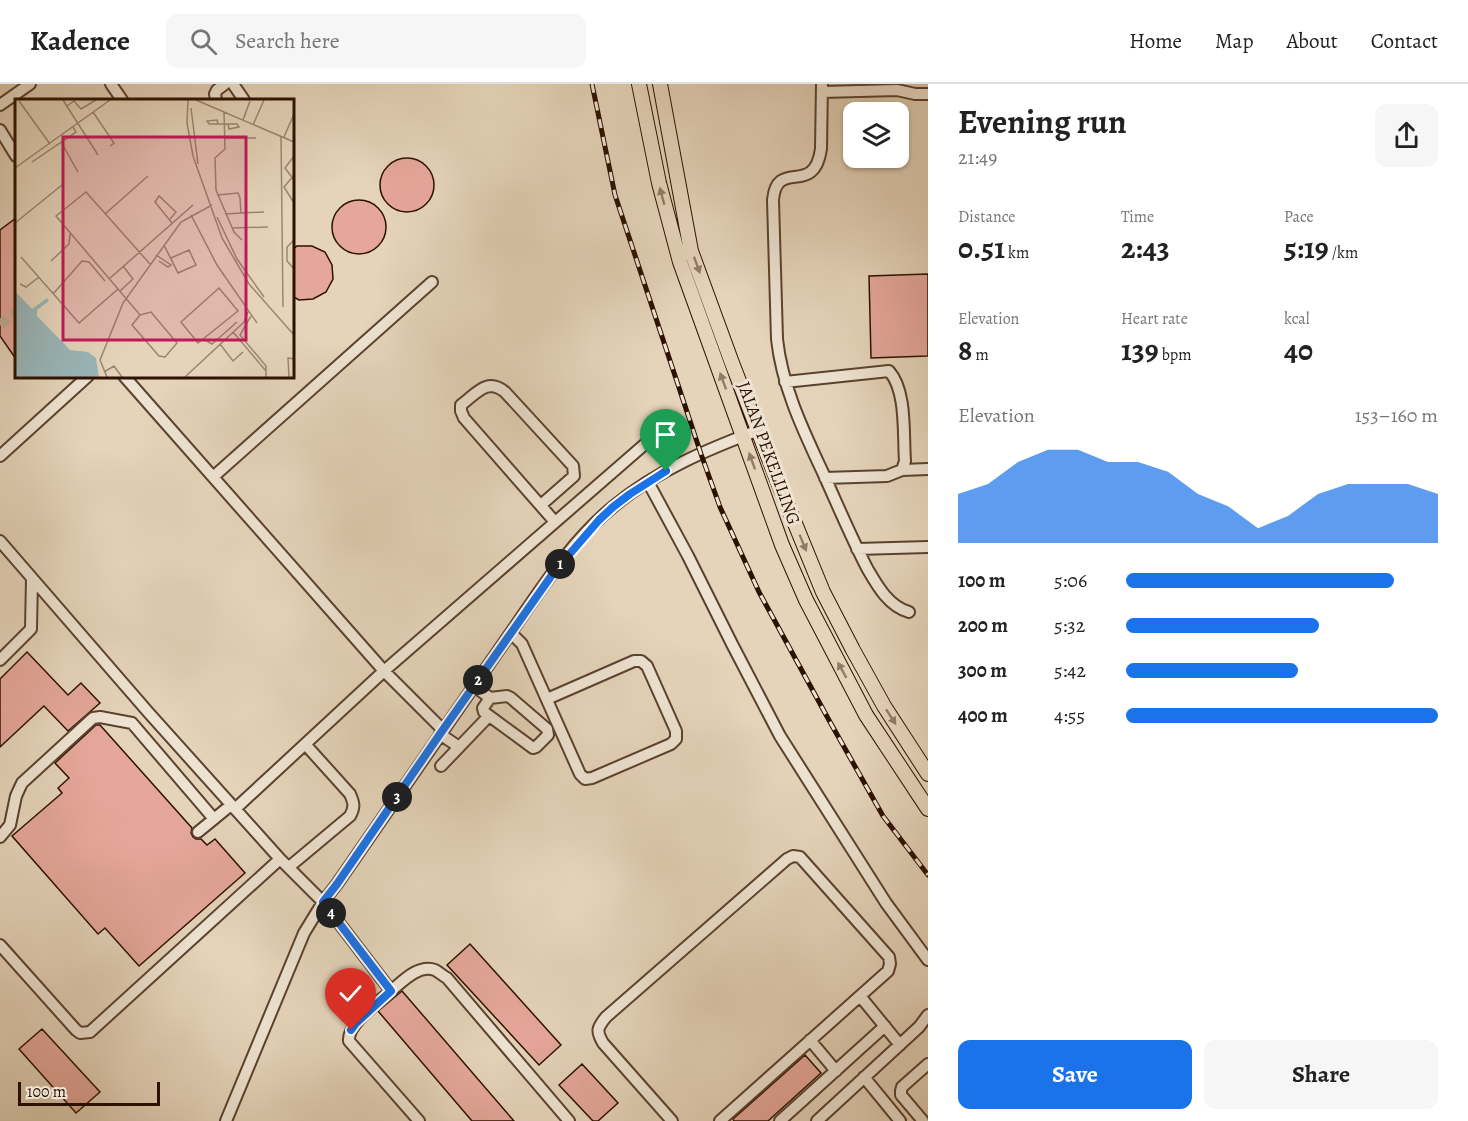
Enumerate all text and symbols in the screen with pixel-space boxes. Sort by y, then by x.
search box [166,14,586,68]
text: Kadence [30,22,130,60]
icon: search [187,25,220,58]
text: Search here [235,26,340,56]
text: Home [1129,27,1182,55]
text: Map [1215,27,1253,55]
text: About [1286,27,1338,55]
text: Contact [1371,27,1438,55]
inset map [15,99,294,378]
text: Evening run [958,99,1127,144]
map controls [843,102,909,168]
button: layers [843,102,909,168]
button: share [1375,104,1438,167]
text: 21:49 [958,144,997,171]
one-way arrow [656,187,666,205]
text: Distance [958,206,1015,228]
text: Time [1121,206,1154,228]
text: Pace [1284,206,1314,228]
text: 0.51 [958,228,1005,268]
text: 2:43 [1121,228,1170,268]
text: 5:19 [1284,228,1329,268]
text: km [1005,242,1029,264]
text: /km [1329,242,1358,264]
one-way arrow [692,256,702,274]
text: Elevation [958,308,1019,330]
text: Heart rate [1121,308,1188,330]
text: kcal [1284,308,1310,330]
text: 8 [958,330,972,370]
text: 139 [1121,330,1159,370]
text: 40 [1284,330,1313,370]
text: m [972,344,989,366]
text: bpm [1159,344,1192,366]
one-way arrow [718,372,728,390]
street label: JALAN PEKELILING [732,378,806,528]
text: Elevation [958,402,1035,429]
text: 153–160 m [1355,402,1438,429]
pin [640,409,691,471]
icon: arrive [649,418,682,451]
one-way arrow [747,452,756,470]
one-way arrow [798,535,808,553]
pin: 1 [545,549,575,579]
text: 1 [557,553,563,575]
text: 100 m [958,567,1006,594]
text: 5:06 [1054,567,1087,594]
text: 200 m [958,612,1008,639]
text: 5:32 [1054,612,1085,639]
text: 300 m [958,657,1007,684]
text: 5:42 [1054,657,1086,684]
one-way arrow [837,661,847,678]
pin: 2 [463,665,493,695]
text: 2 [474,669,482,691]
text: 400 m [958,702,1008,729]
text: 4:55 [1054,702,1085,729]
one-way arrow [885,709,896,725]
pin: 3 [382,782,412,812]
text: 3 [394,786,400,808]
pin: 4 [316,898,346,928]
text: 4 [327,902,335,924]
pin [325,968,376,1030]
icon: check [334,977,367,1010]
button: Save [958,1040,1192,1109]
button: Share [1204,1040,1438,1109]
scale bar [18,1079,160,1106]
text: 100 m [27,1081,66,1103]

